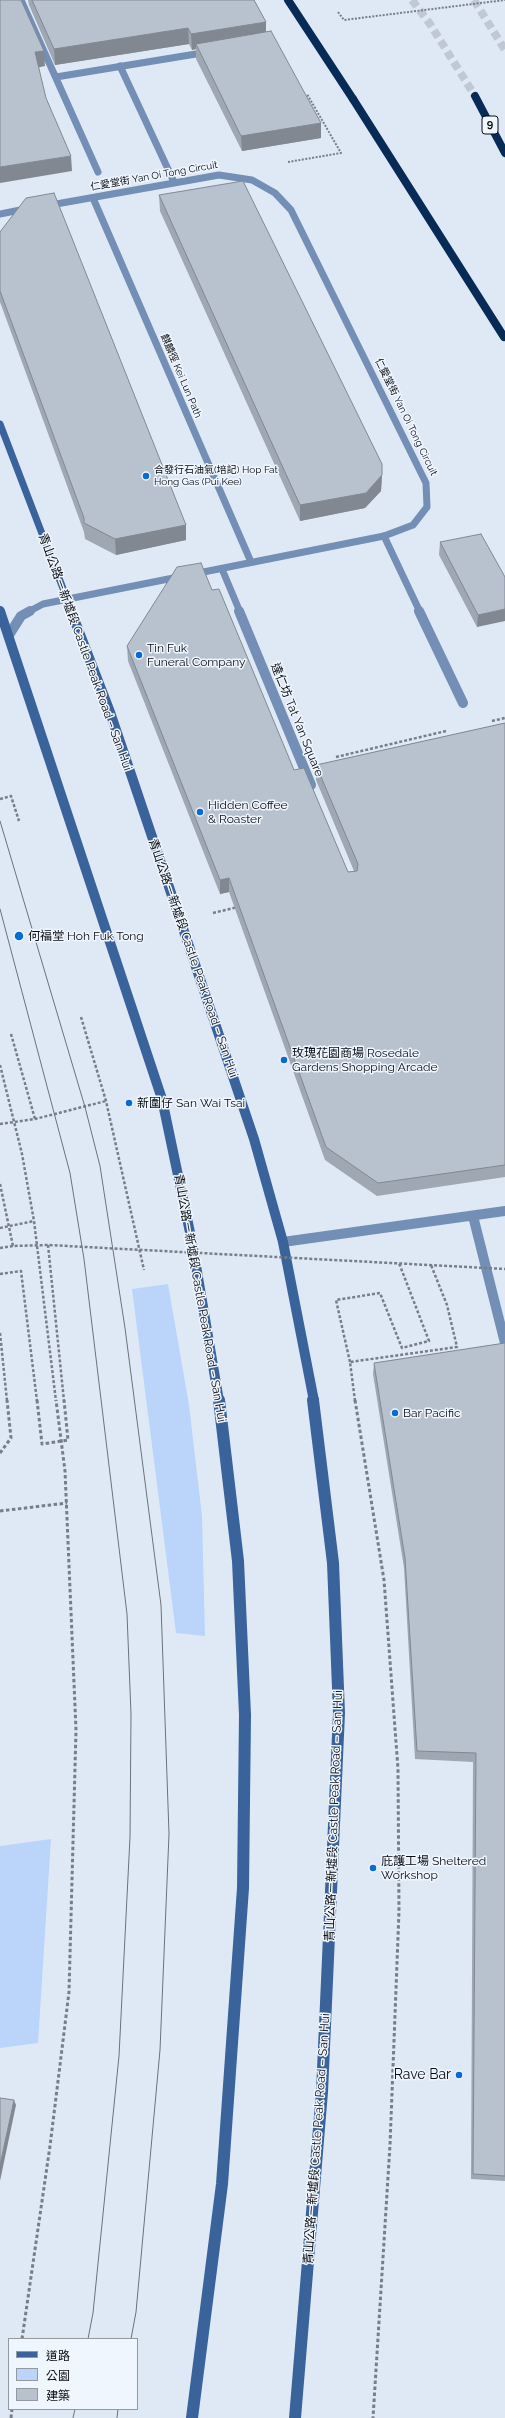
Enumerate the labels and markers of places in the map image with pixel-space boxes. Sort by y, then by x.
place label: 合發行石油氣(培記) Hop Fat Hong Gas (Pui Kee) [154,464,278,488]
marker: 合發行石油氣(培記) Hop Fat Hong Gas (Pui Kee) [141,471,151,481]
place label: Tin Fuk Funeral Company [147,641,246,669]
marker: Tin Fuk Funeral Company [134,650,144,660]
place label: Hidden Coffee & Roaster [208,798,288,826]
marker: Hidden Coffee & Roaster [195,807,205,817]
place label: 何福堂 Hoh Fuk Tong [28,929,144,943]
marker: 何福堂 Hoh Fuk Tong [13,930,25,942]
place label: 玫瑰花園商場 Rosedale Gardens Shopping Arcade [292,1046,438,1074]
marker: 玫瑰花園商場 Rosedale Gardens Shopping Arcade [279,1055,289,1065]
place label: 新圍仔 San Wai Tsai [137,1096,245,1110]
marker: 新圍仔 San Wai Tsai [124,1098,134,1108]
place label: Bar Pacific [403,1406,461,1420]
marker: Bar Pacific [390,1408,400,1418]
place label: 庇護工場 Sheltered Workshop [381,1854,486,1882]
marker: 庇護工場 Sheltered Workshop [368,1863,378,1873]
place label: Rave Bar [394,2067,451,2083]
marker: Rave Bar [454,2070,464,2080]

